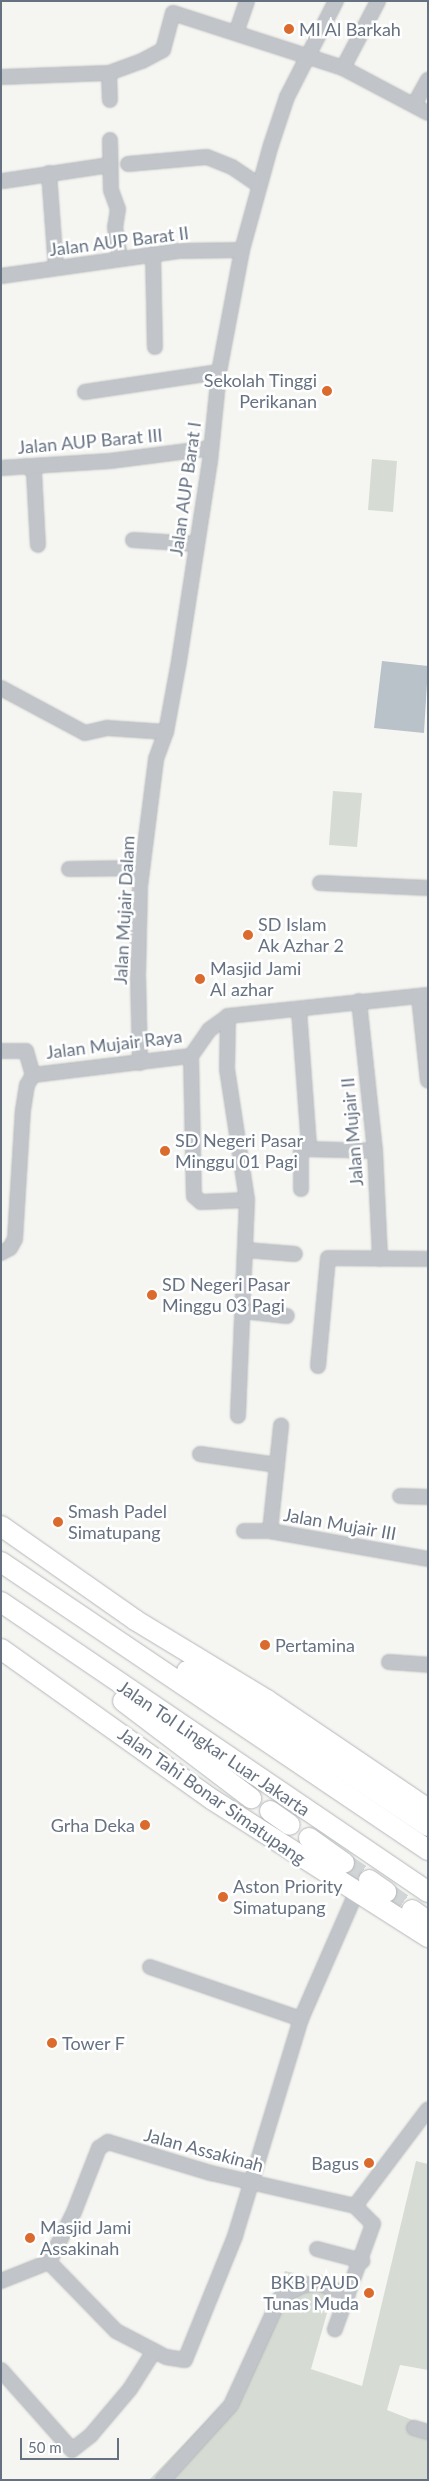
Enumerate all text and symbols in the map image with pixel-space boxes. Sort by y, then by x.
place label: MI Al Barkah [299,18,401,40]
marker: MI Al Barkah [283,23,295,35]
street label: Jalan AUP Barat II [48,222,190,260]
place label: Sekolah Tinggi Perikanan [203,370,317,412]
marker: Sekolah Tinggi Perikanan [321,385,333,397]
street label: Jalan AUP Barat I [165,420,205,558]
street label: Jalan AUP Barat III [16,424,164,458]
street label: Jalan Mujair Dalam [109,835,139,985]
place label: SD Islam Ak Azhar 2 [258,914,345,956]
marker: SD Islam Ak Azhar 2 [242,929,254,941]
place label: Masjid Jami Al azhar [210,958,302,1001]
marker: Masjid Jami Al azhar [194,973,206,985]
street label: Jalan Mujair Raya [45,1025,183,1063]
street label: Jalan Mujair II [336,1077,368,1187]
place label: SD Negeri Pasar Minggu 01 Pagi [175,1130,303,1172]
marker: SD Negeri Pasar Minggu 01 Pagi [159,1145,171,1157]
place label: SD Negeri Pasar Minggu 03 Pagi [162,1274,290,1316]
marker: SD Negeri Pasar Minggu 03 Pagi [146,1289,158,1301]
place label: Smash Padel Simatupang [68,1501,167,1544]
street label: Jalan Mujair III [282,1503,398,1545]
marker: Smash Padel Simatupang [52,1516,64,1528]
place label: Pertamina [275,1634,355,1656]
marker: Pertamina [259,1639,271,1651]
street label: Jalan Tol Lingkar Luar Jakarta [113,1675,315,1821]
street label: Jalan Tahi Bonar Simatupang [114,1723,310,1869]
place label: Grha Deka [51,1814,135,1836]
marker: Grha Deka [139,1819,151,1831]
place label: Aston Priority Simatupang [233,1876,343,1918]
marker: Aston Priority Simatupang [217,1891,229,1903]
place label: Tower F [62,2032,125,2054]
marker: Tower F [46,2037,58,2049]
street label: Jalan Assakinah [142,2124,266,2176]
place label: Bagus [311,2152,359,2174]
marker: Bagus [363,2157,375,2169]
place label: Masjid Jami Assakinah [40,2217,132,2260]
marker: Masjid Jami Assakinah [24,2232,36,2244]
place label: BKB PAUD Tunas Muda [263,2272,359,2314]
marker: BKB PAUD Tunas Muda [363,2287,375,2299]
scale bar [22,2428,121,2460]
text: 50 m [28,2438,62,2456]

